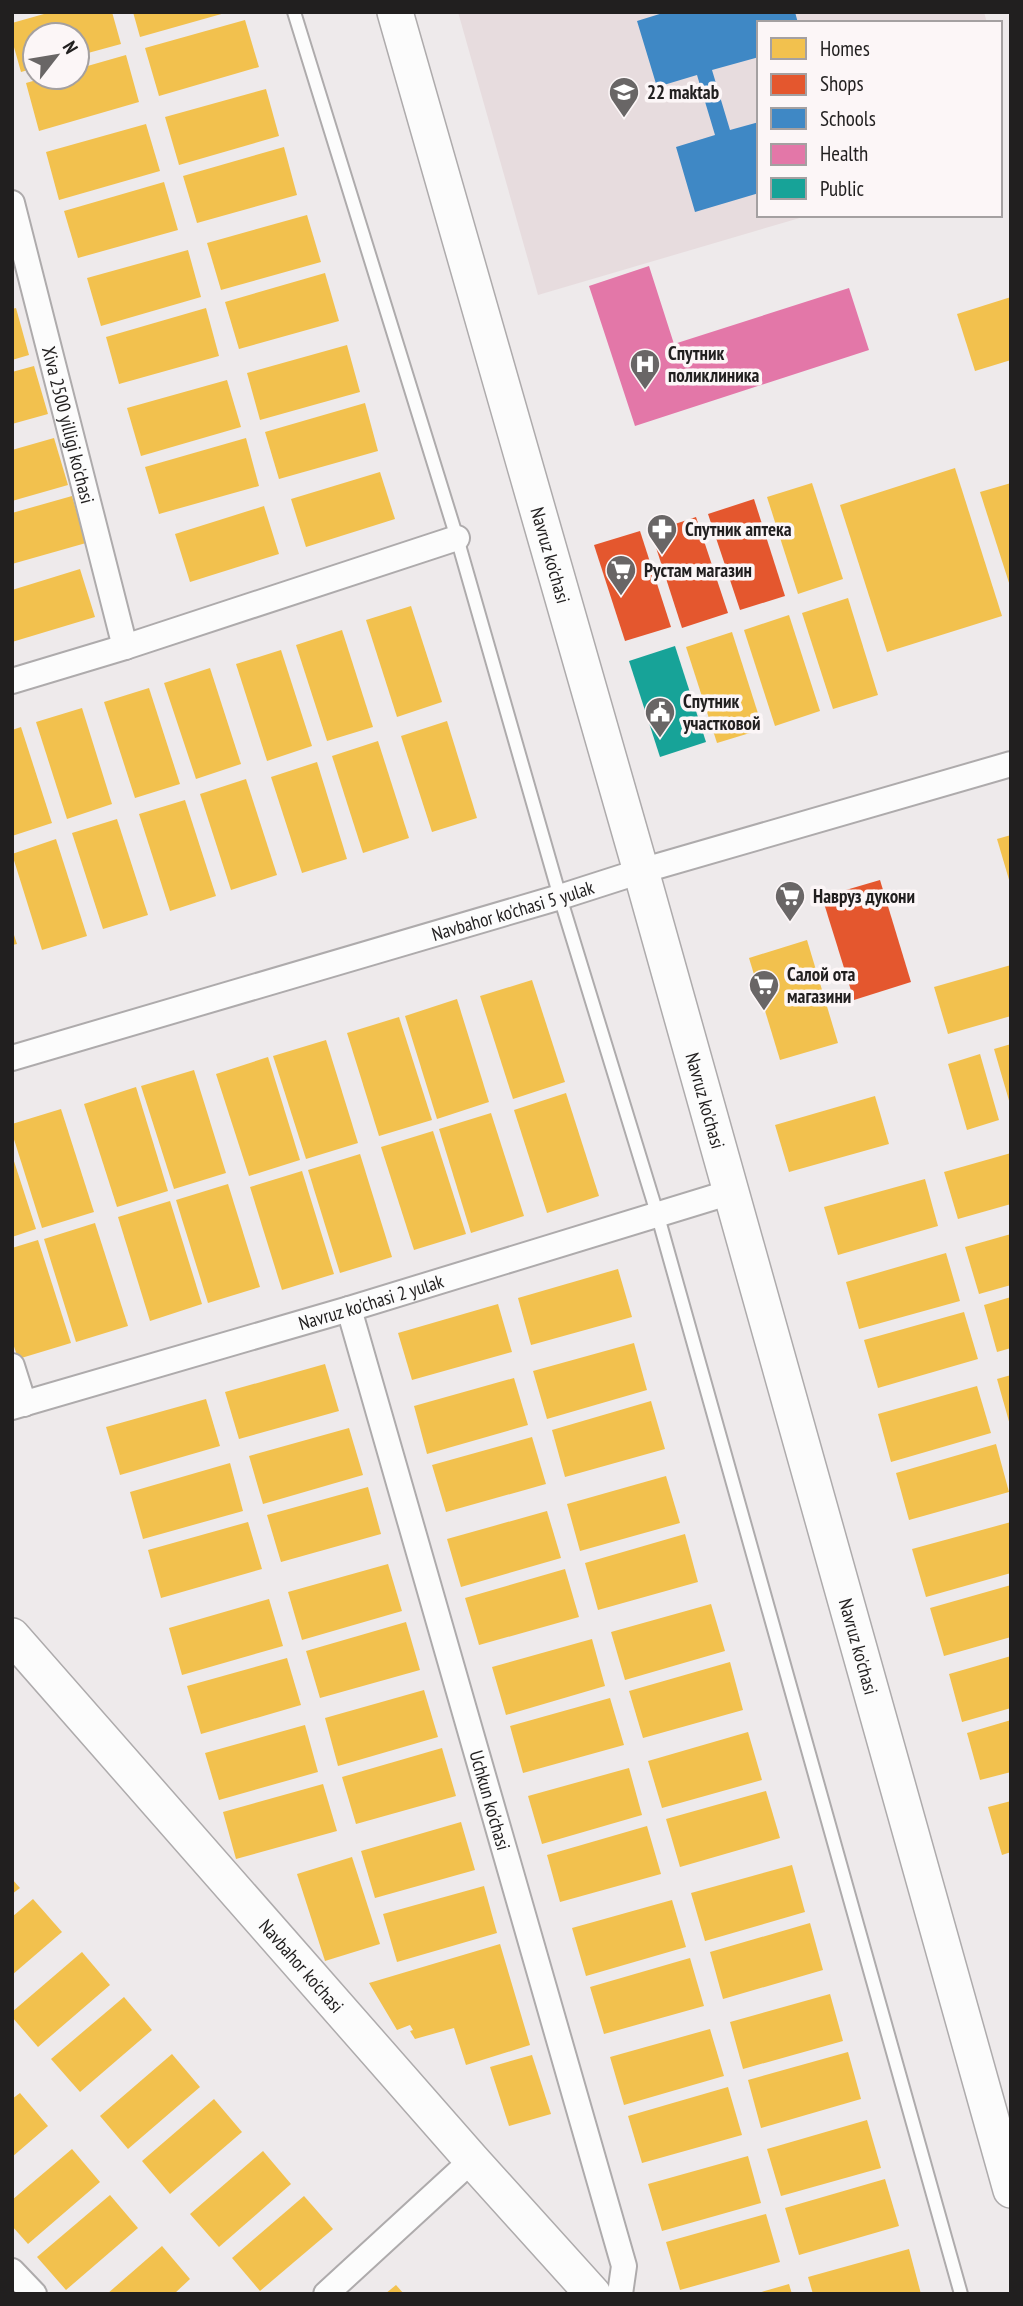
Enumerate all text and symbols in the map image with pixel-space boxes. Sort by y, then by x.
north arrow [21,21,91,91]
legend [757,21,1002,217]
text: Homes [820,35,870,62]
text: N [58,37,84,58]
text: Shops [820,70,864,97]
school or university icon: 22 maktab [607,75,641,119]
place label: 22 maktab [647,80,719,104]
text: Schools [820,105,876,132]
text: Health [820,140,868,167]
text: Public [820,175,865,202]
place label: Спутник поликлиника [668,341,760,387]
street label: Xiva 2500 yilligi ko'chasi [37,344,100,506]
hospital icon: Спутник поликлиника [628,347,662,391]
street label: Navruz ko'chasi [525,504,576,606]
pharmacy icon: Спутник аптека [645,512,679,556]
place label: Спутник аптека [685,517,792,541]
supermarket icon: Рустам магазин [604,553,638,597]
place label: Рустам магазин [644,558,752,582]
place label: Спутник участковой [682,689,761,735]
public building icon: Спутник участковой [643,695,677,739]
street label: Navbahor ko'chasi 5 yulak [429,875,597,946]
supermarket icon: Навруз дукони [773,879,807,923]
place label: Навруз дукони [813,884,915,908]
place label: Салой ота магазини [787,962,856,1008]
supermarket icon: Салой ота магазини [747,968,781,1012]
street label: Navruz ko'chasi [681,1050,730,1151]
street label: Navruz ko'chasi 2 yulak [296,1269,447,1335]
street label: Navruz ko'chasi [834,1596,883,1697]
street label: Uchkun ko'chasi [464,1747,516,1853]
street label: Navbahor ko'chasi [254,1914,349,2018]

